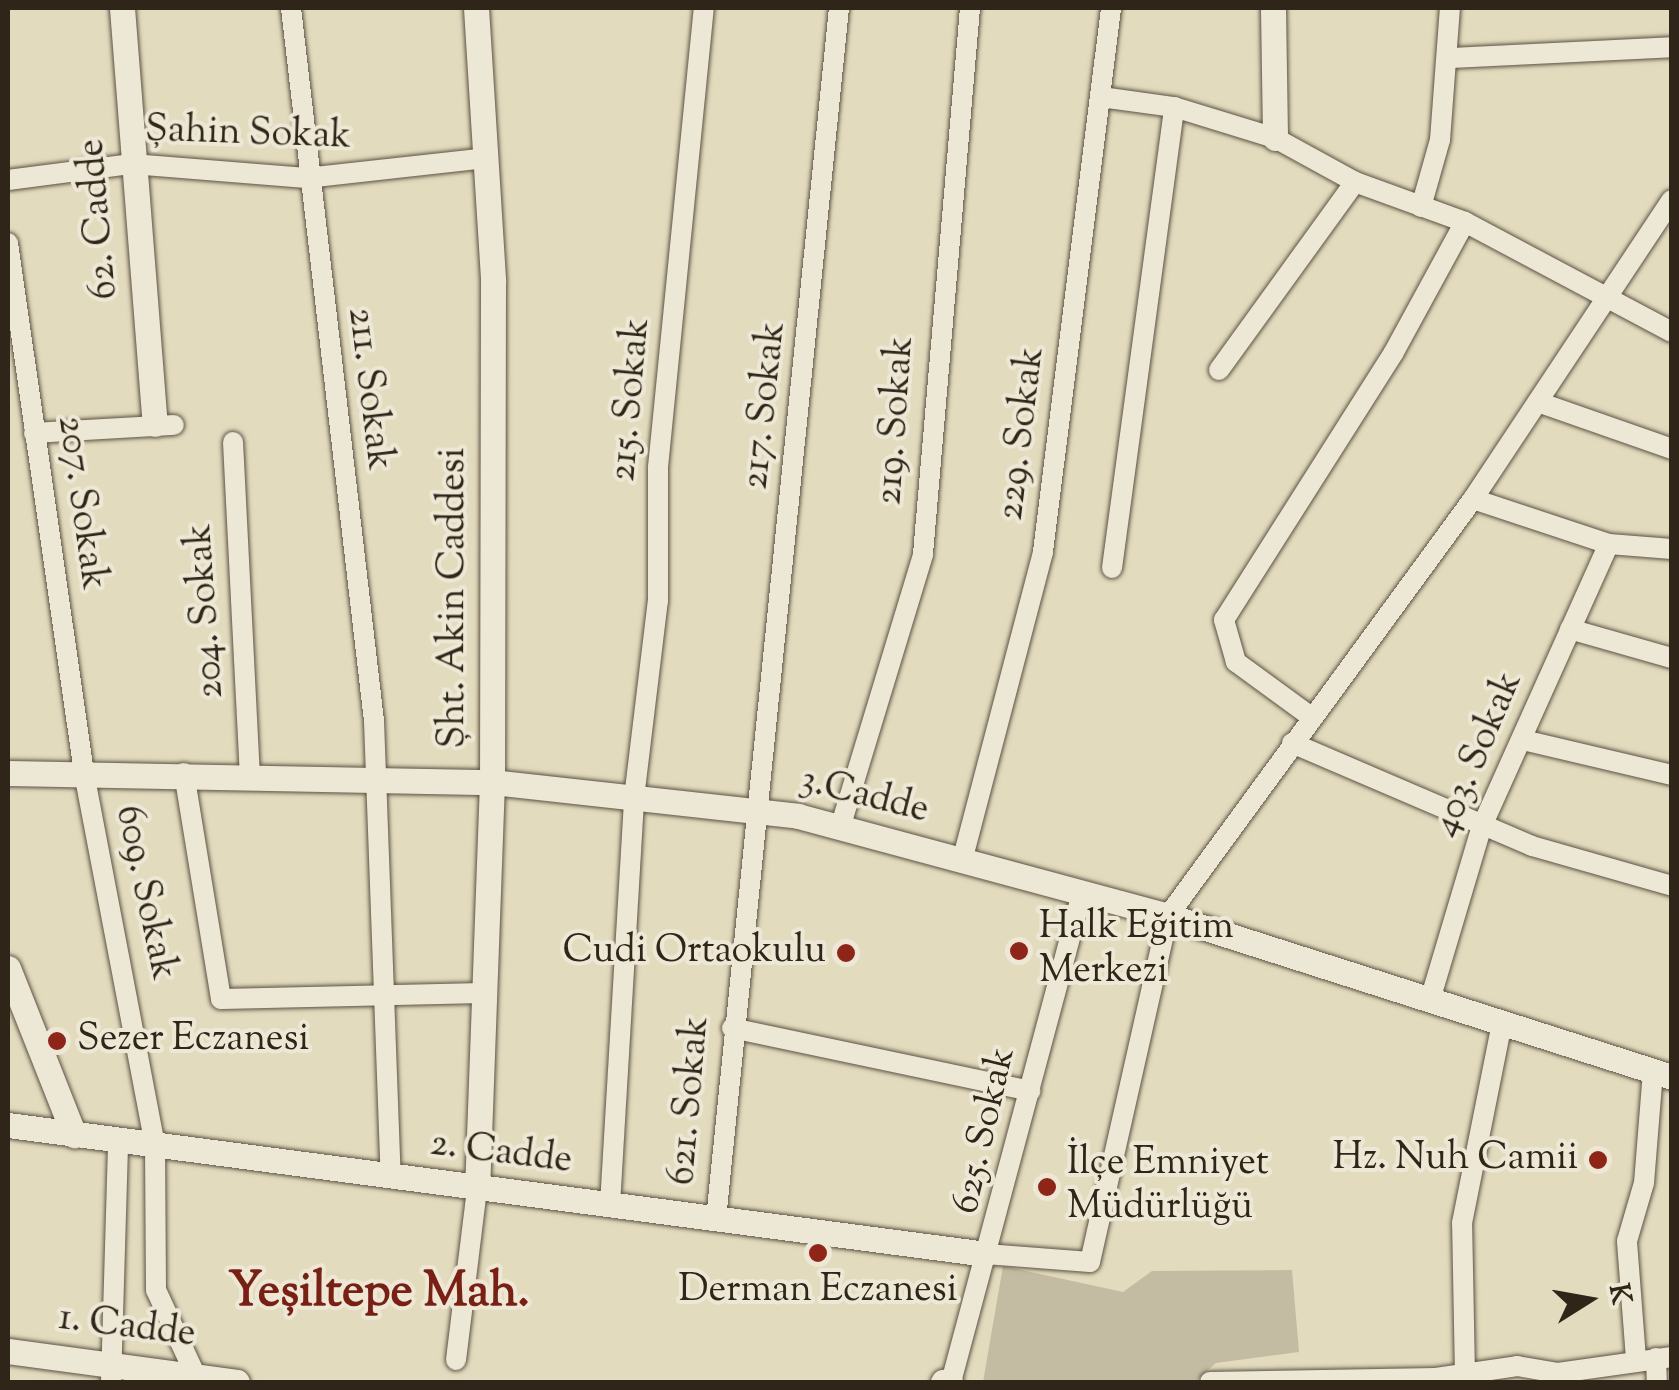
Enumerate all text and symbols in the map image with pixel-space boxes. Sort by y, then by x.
street label: Şahin Sokak [144,109,352,161]
street label: 62. Cadde [70,137,130,301]
street label: 211. Sokak [335,305,401,473]
street label: 215. Sokak [602,317,662,483]
street label: 217. Sokak [735,320,797,492]
street label: 219. Sokak [868,335,926,507]
street label: 229. Sokak [990,345,1056,523]
street label: 207. Sokak [45,413,115,593]
street label: Şht. Akin Caddesi [432,448,478,748]
street label: 204. Sokak [178,522,236,700]
street label: 403. Sokak [1424,666,1534,844]
street label: 3.Cadde [795,759,933,835]
street label: 609. Sokak [103,802,185,984]
place label: Halk Eğitim Merkezi [1039,906,1234,996]
place label: Cudi Ortaokulu [562,930,826,976]
marker: Halk Eğitim Merkezi [1008,940,1030,962]
marker: Cudi Ortaokulu [835,942,857,964]
street label: 621. Sokak [661,1015,721,1187]
place label: Sezer Eczanesi [77,1018,309,1064]
marker: Sezer Eczanesi [46,1030,68,1052]
street label: 625. Sokak [945,1043,1027,1219]
street label: 2. Cadde [428,1123,574,1185]
place label: Hz. Nuh Camii [1333,1137,1578,1183]
place label: İlçe Emniyet Müdürlüğü [1067,1142,1269,1232]
marker: Hz. Nuh Camii [1587,1149,1609,1171]
marker: İlçe Emniyet Müdürlüğü [1036,1176,1058,1198]
marker: Derman Eczanesi [807,1242,829,1264]
north arrow [1539,1250,1639,1350]
district label: Yeşiltepe Mah. [228,1265,530,1323]
place label: Derman Eczanesi [678,1269,958,1315]
text: K [1597,1281,1640,1308]
street label: 1. Cadde [56,1297,198,1359]

